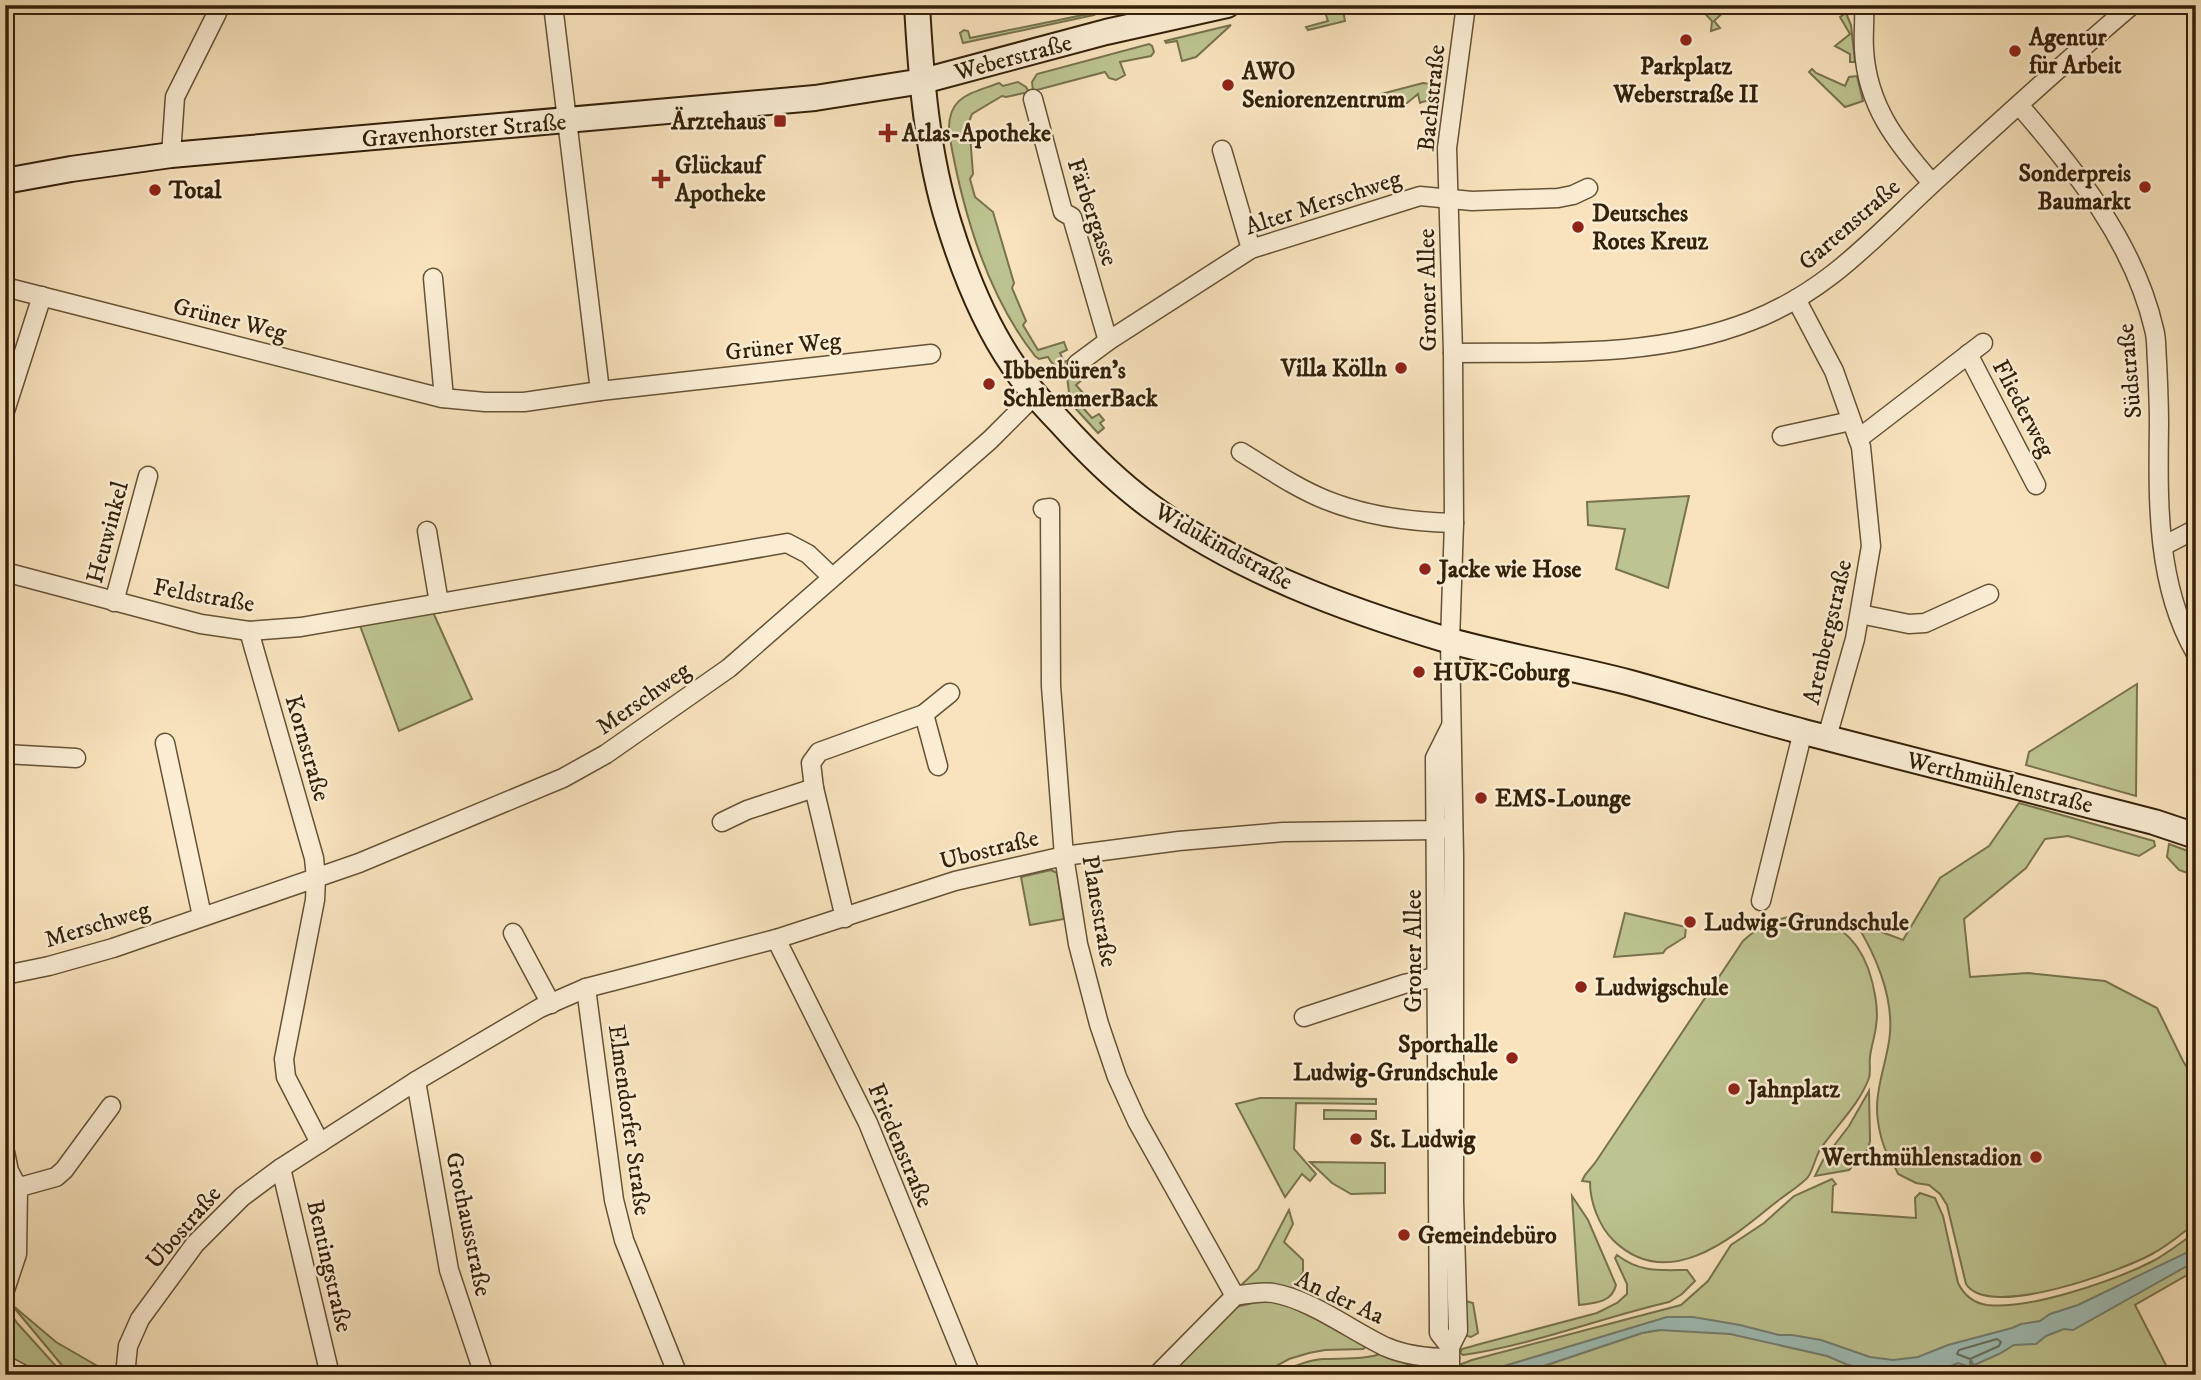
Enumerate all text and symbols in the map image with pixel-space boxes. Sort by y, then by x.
place label: Agentur für Arbeit [2028,23,2122,81]
street label: Weberstraße [950,28,1075,88]
marker: Parkplatz Weberstraße II [1678,32,1694,48]
street label: Bachstraße [1411,43,1453,153]
marker: Agentur für Arbeit [2007,43,2023,59]
place label: Parkplatz Weberstraße II [1612,52,1759,110]
place label: AWO Seniorenzentrum [1241,57,1405,115]
marker: AWO Seniorenzentrum [1220,77,1236,93]
place label: Ärztehaus [670,106,766,137]
street label: Gravenhorster Straße [360,107,568,155]
marker: Ärztehaus [772,113,788,129]
place label: Atlas-Apotheke [901,119,1051,149]
marker: Atlas-Apotheke [880,125,896,141]
place label: Glückauf Apotheke [674,151,767,209]
street label: Färbergasse [1060,155,1124,270]
place label: Sonderpreis Baumarkt [2018,159,2131,217]
street label: Alter Merschweg [1242,164,1405,242]
marker: Glückauf Apotheke [653,171,669,187]
street label: Gartenstraße [1793,172,1907,277]
place label: Total [168,176,222,206]
marker: Sonderpreis Baumarkt [2137,179,2153,195]
marker: Total [147,182,163,198]
place label: Deutsches Rotes Kreuz [1592,199,1709,257]
marker: Deutsches Rotes Kreuz [1570,219,1586,235]
street label: Groner Allee [1412,228,1444,352]
street label: Grüner Weg [170,291,290,349]
street label: Südstraße [2111,322,2149,420]
street label: Grüner Weg [724,326,843,368]
place label: Villa Kölln [1280,354,1387,384]
street label: Fliederweg [1985,355,2061,463]
place label: Ibbenbüren’s SchlemmerBack [1003,356,1159,414]
marker: Villa Kölln [1393,360,1409,376]
marker: Ibbenbüren’s SchlemmerBack [981,376,997,392]
street label: Heuwinkel [80,477,136,586]
street label: Widukindstraße [1148,496,1298,597]
place label: Jacke wie Hose [1436,555,1581,585]
street label: Arenbergstraße [1797,557,1859,708]
marker: Jacke wie Hose [1417,561,1433,577]
street label: Feldstraße [151,572,257,620]
street label: Merschweg [591,655,697,742]
place label: HUK-Coburg [1433,658,1571,688]
marker: HUK-Coburg [1411,664,1427,680]
street label: Kornstraße [278,692,336,805]
street label: Werthmühlenstraße [1903,745,2096,821]
place label: EMS-Lounge [1495,784,1631,814]
marker: EMS-Lounge [1473,790,1489,806]
street label: Ubostraße [937,823,1042,877]
street label: Planestraße [1074,853,1124,969]
street label: Groner Allee [1399,889,1429,1013]
street label: Merschweg [41,895,154,955]
place label: Ludwig-Grundschule [1704,908,1909,938]
marker: Ludwig-Grundschule [1682,914,1698,930]
place label: Ludwigschule [1595,973,1728,1003]
marker: Ludwigschule [1573,979,1589,995]
street label: Elmendorfer Straße [601,1023,657,1218]
place label: Sporthalle Ludwig-Grundschule [1293,1030,1498,1088]
marker: Sporthalle Ludwig-Grundschule [1504,1050,1520,1066]
place label: Jahnplatz [1745,1075,1840,1105]
street label: Friedenstraße [860,1079,940,1212]
marker: Jahnplatz [1726,1081,1742,1097]
place label: St. Ludwig [1370,1125,1476,1155]
marker: St. Ludwig [1348,1131,1364,1147]
place label: Werthmühlenstadion [1821,1143,2022,1173]
street label: Grothausstraße [438,1149,498,1299]
marker: Werthmühlenstadion [2028,1149,2044,1165]
street label: Ubostraße [139,1180,228,1276]
street label: Bentingstraße [299,1197,359,1335]
place label: Gemeindebüro [1418,1221,1557,1251]
marker: Gemeindebüro [1396,1227,1412,1243]
street label: An der Aa [1290,1264,1389,1332]

